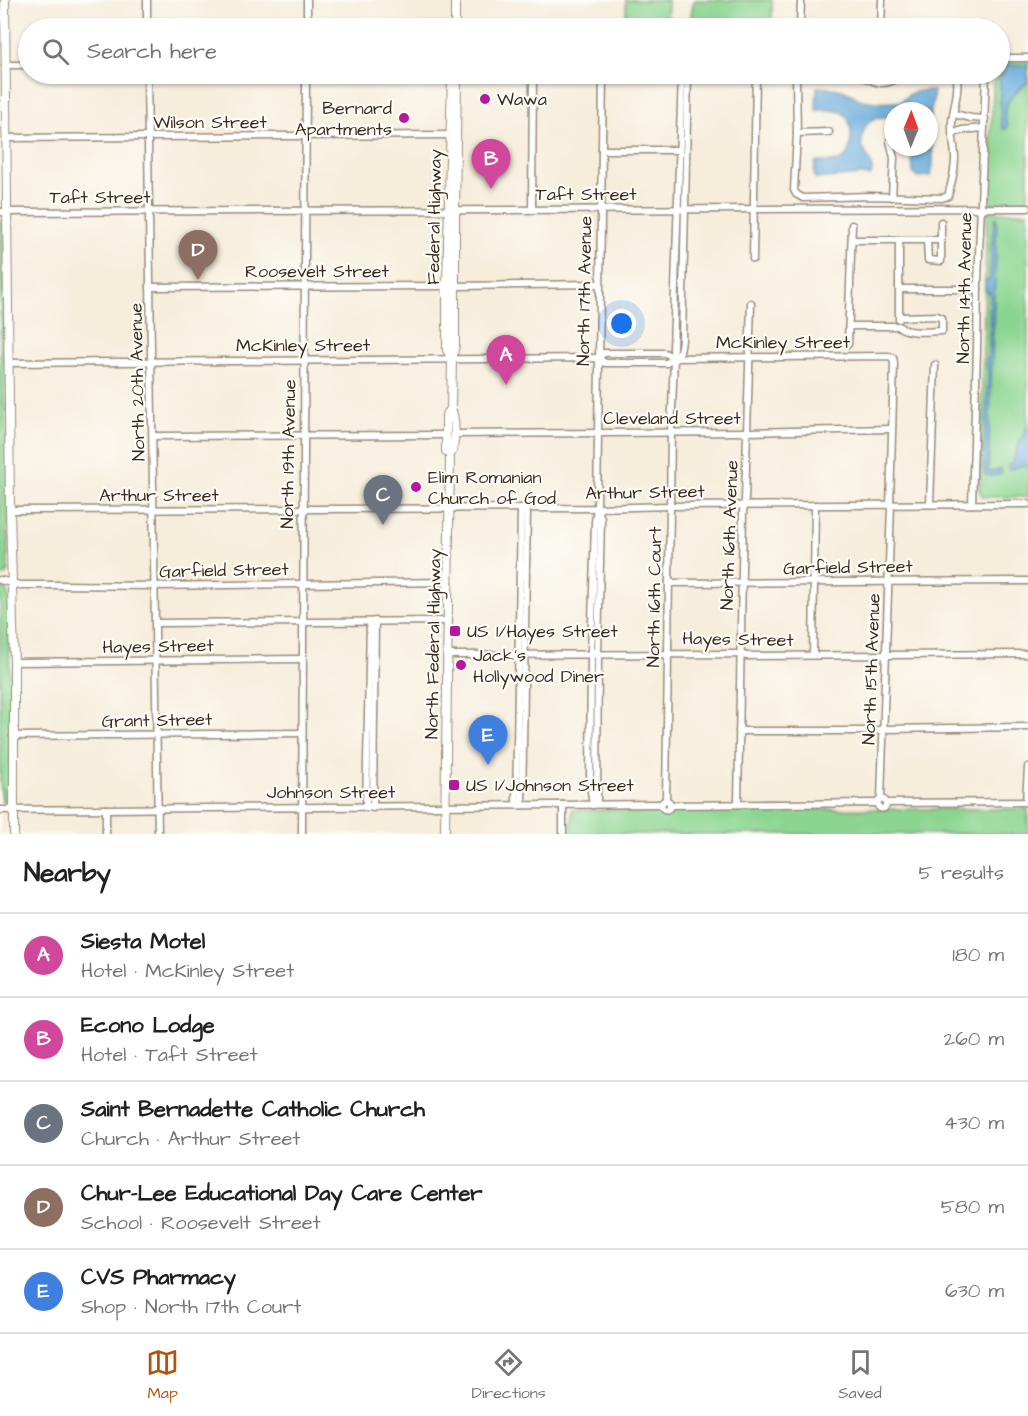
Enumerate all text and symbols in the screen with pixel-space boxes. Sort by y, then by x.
search box [18,18,1010,84]
icon: search [39,35,72,68]
text: Search here [87,36,217,67]
place label: Wawa [497,87,547,112]
marker: Wawa [478,92,492,106]
place label: Bernard Apartments [295,96,392,142]
north arrow [884,102,938,156]
street label: Wilson Street [153,110,267,135]
marker: Bernard Apartments [397,111,411,125]
pin: B [472,140,510,189]
street label: Federal Highway [421,149,449,285]
street label: Taft Street [535,182,637,207]
street label: Taft Street [49,185,151,210]
street label: North 14th Avenue [951,212,978,364]
street label: North 17th Avenue [571,216,598,366]
pin: D [178,230,218,280]
street label: Roosevelt Street [245,259,390,284]
street label: North 20th Avenue [124,302,151,461]
your location [607,309,636,338]
street label: McKinley Street [716,330,851,356]
street label: McKinley Street [236,333,371,359]
pin: A [486,336,526,385]
street label: North 19th Avenue [275,379,302,529]
street label: Cleveland Street [603,406,741,431]
street label: North 16th Avenue [714,459,745,611]
place label: Elim Romanian Church of God [428,465,556,511]
pin: C [364,476,403,525]
street label: Arthur Street [585,479,706,506]
marker: Elim Romanian Church of God [409,480,423,494]
street label: Arthur Street [99,483,219,508]
street label: North 16th Court [641,526,668,668]
street label: North Federal Highway [419,548,449,739]
street label: Garfield Street [783,554,914,581]
street label: Garfield Street [159,557,290,584]
street label: North 15th Avenue [856,593,887,745]
place label: US 1/Hayes Street [467,619,619,645]
marker: US 1/Hayes Street [448,624,462,638]
street label: Hayes Street [682,626,795,654]
street label: Hayes Street [102,633,215,661]
place label: Jack's Hollywood Diner [473,643,604,690]
marker: Jack's Hollywood Diner [454,658,468,672]
street label: Grant Street [102,707,213,734]
pin: E [468,716,508,765]
place label: US 1/Johnson Street [466,773,635,798]
marker: US 1/Johnson Street [447,778,461,792]
street label: Johnson Street [267,780,396,805]
text: Nearby [24,855,111,891]
text: 5 results [919,859,1004,887]
text: Siesta Motel [81,926,205,957]
text: A [37,941,50,969]
text: 180 m [952,941,1004,969]
text: Hotel · McKinley Street [81,957,294,985]
text: Econo Lodge [81,1010,215,1041]
text: B [36,1025,51,1053]
text: 260 m [944,1025,1004,1053]
text: Hotel · Taft Street [81,1041,258,1069]
text: Saint Bernadette Catholic Church [81,1094,425,1125]
text: C [36,1109,51,1137]
text: 430 m [944,1109,1004,1137]
text: Church · Arthur Street [81,1125,300,1153]
text: Chur-Lee Educational Day Care Center [81,1178,482,1209]
text: D [37,1193,50,1221]
text: 580 m [941,1193,1004,1221]
text: School · Roosevelt Street [81,1209,321,1237]
text: CVS Pharmacy [81,1262,236,1293]
text: E [38,1277,49,1305]
text: 630 m [945,1277,1004,1305]
text: Shop · North 17th Court [81,1293,301,1321]
tab: Map [146,1346,179,1404]
tab: Directions [472,1346,546,1404]
tab: Saved [838,1346,882,1404]

